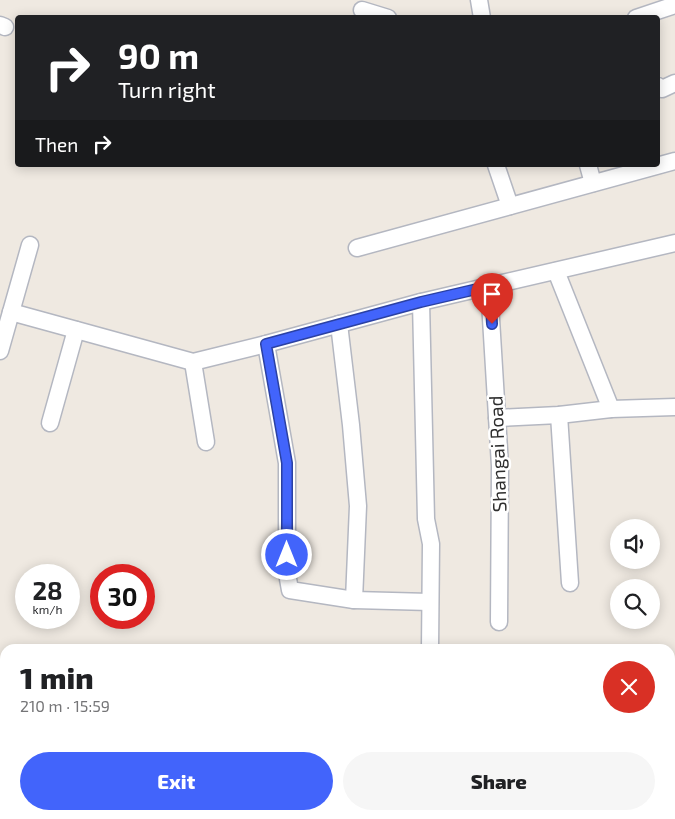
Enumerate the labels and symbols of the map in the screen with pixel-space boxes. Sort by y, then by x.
pin [471,273,513,324]
street label: Shangai Road [483,395,511,513]
position arrow [260,528,312,580]
speed limit sign: 30 [90,564,155,629]

